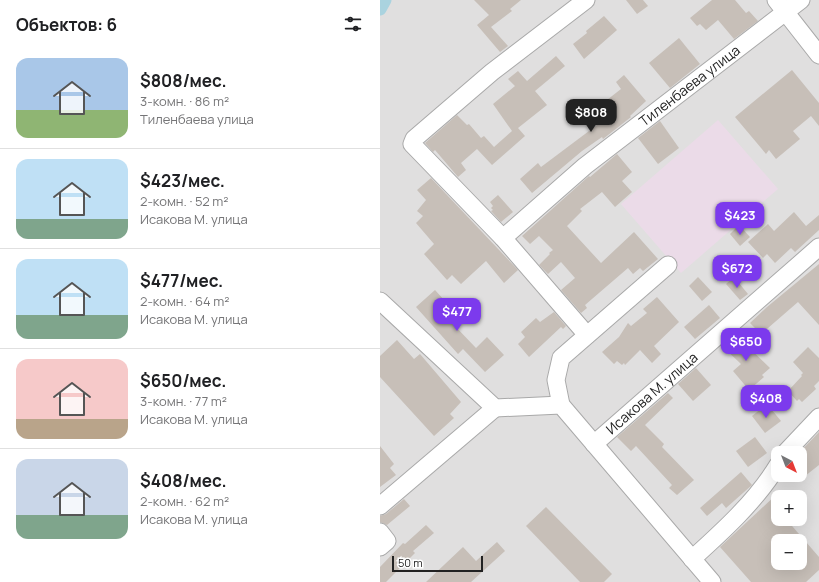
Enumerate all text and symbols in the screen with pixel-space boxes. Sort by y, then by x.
text: Объектов: 6 [16,13,117,36]
icon: filters [342,13,364,35]
street label: Тиленбаева улица [635,40,744,130]
text: $808/мес. [140,69,227,92]
icon: home [48,74,96,122]
text: 3-комн. · 86 m² [140,92,229,110]
pin: $808 [567,99,615,133]
text: $808 [575,103,607,121]
text: Тиленбаева улица [140,110,254,128]
text: $423/мес. [140,169,225,192]
icon: home [48,175,96,223]
text: 2-комн. · 52 m² [140,192,228,210]
pin: $423 [716,202,764,236]
text: $423 [724,206,756,224]
text: Исакова М. улица [140,210,248,228]
pin: $672 [713,255,761,289]
text: $672 [722,259,752,277]
text: $477/мес. [140,269,223,292]
icon: home [48,275,96,323]
text: 2-комн. · 64 m² [140,292,230,310]
pin: $477 [433,298,481,332]
text: $477 [442,302,472,320]
text: Исакова М. улица [140,310,248,328]
pin: $650 [722,328,770,362]
text: $650 [730,332,762,350]
street label: Исакова М. улица [602,348,701,438]
text: $650/мес. [140,369,226,392]
icon: home [48,375,96,423]
pin: $408 [742,385,790,419]
text: $408 [750,389,782,407]
text: 3-комн. · 77 m² [140,392,227,410]
text: Исакова М. улица [140,410,248,428]
north arrow [771,446,807,482]
map controls [771,446,807,570]
text: $408/мес. [140,469,227,492]
icon: home [48,475,96,523]
button: + [771,490,807,526]
text: 2-комн. · 62 m² [140,492,229,510]
text: Исакова М. улица [140,510,248,528]
button: − [771,534,807,570]
scale bar [392,554,483,573]
text: 50 m [398,555,423,570]

